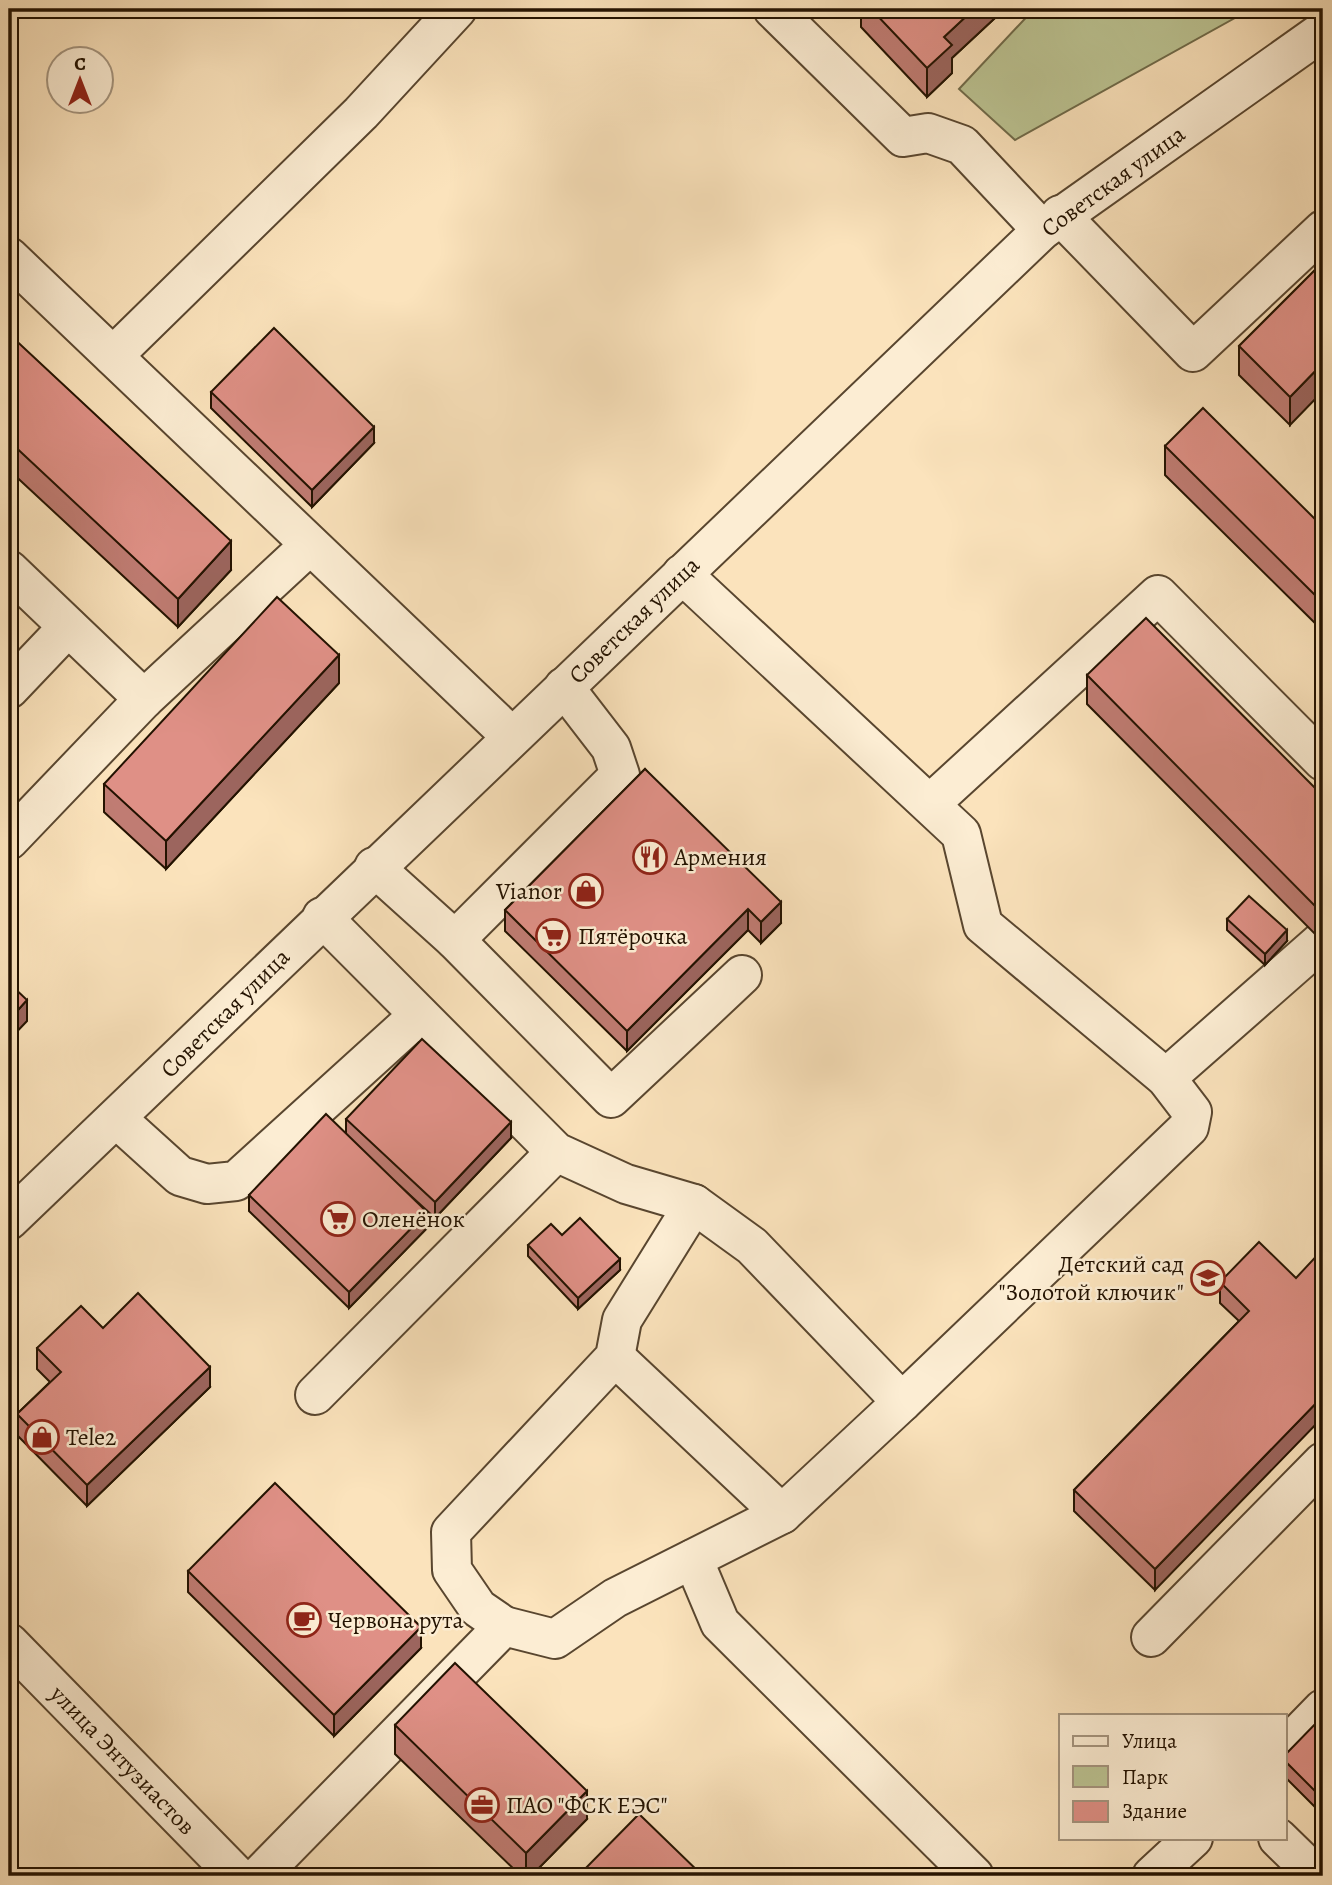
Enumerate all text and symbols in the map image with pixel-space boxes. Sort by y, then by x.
north arrow [46,46,116,116]
text: С [74,51,86,77]
street label: Советская улица [1035,118,1191,244]
street label: Советская улица [561,549,707,691]
restaurant icon: Армения [631,838,669,876]
place label: Армения [673,841,767,873]
shop icon: Vianor [567,872,605,910]
place label: Vianor [495,875,562,907]
supermarket icon: Пятёрочка [534,917,572,955]
place label: Пятёрочка [578,920,688,952]
street label: Советская улица [153,941,297,1085]
supermarket icon: Оленёнок [319,1200,357,1238]
place label: Оленёнок [362,1203,465,1235]
place label: Детский сад "Золотой ключик" [998,1248,1184,1308]
school or university icon: Детский сад "Золотой ключик" [1189,1259,1227,1297]
shop icon: Tele2 [23,1418,61,1456]
place label: Tele2 [66,1421,116,1453]
cafe icon: Червона рута [285,1601,323,1639]
place label: Червона рута [328,1604,464,1636]
street label: улица Энтузиастов [43,1678,203,1842]
legend [1059,1714,1286,1840]
text: Улица [1122,1727,1177,1755]
text: Парк [1122,1763,1168,1791]
office icon: ПАО "ФСК ЕЭС" [463,1786,501,1824]
place label: ПАО "ФСК ЕЭС" [506,1789,668,1821]
text: Здание [1122,1797,1187,1825]

